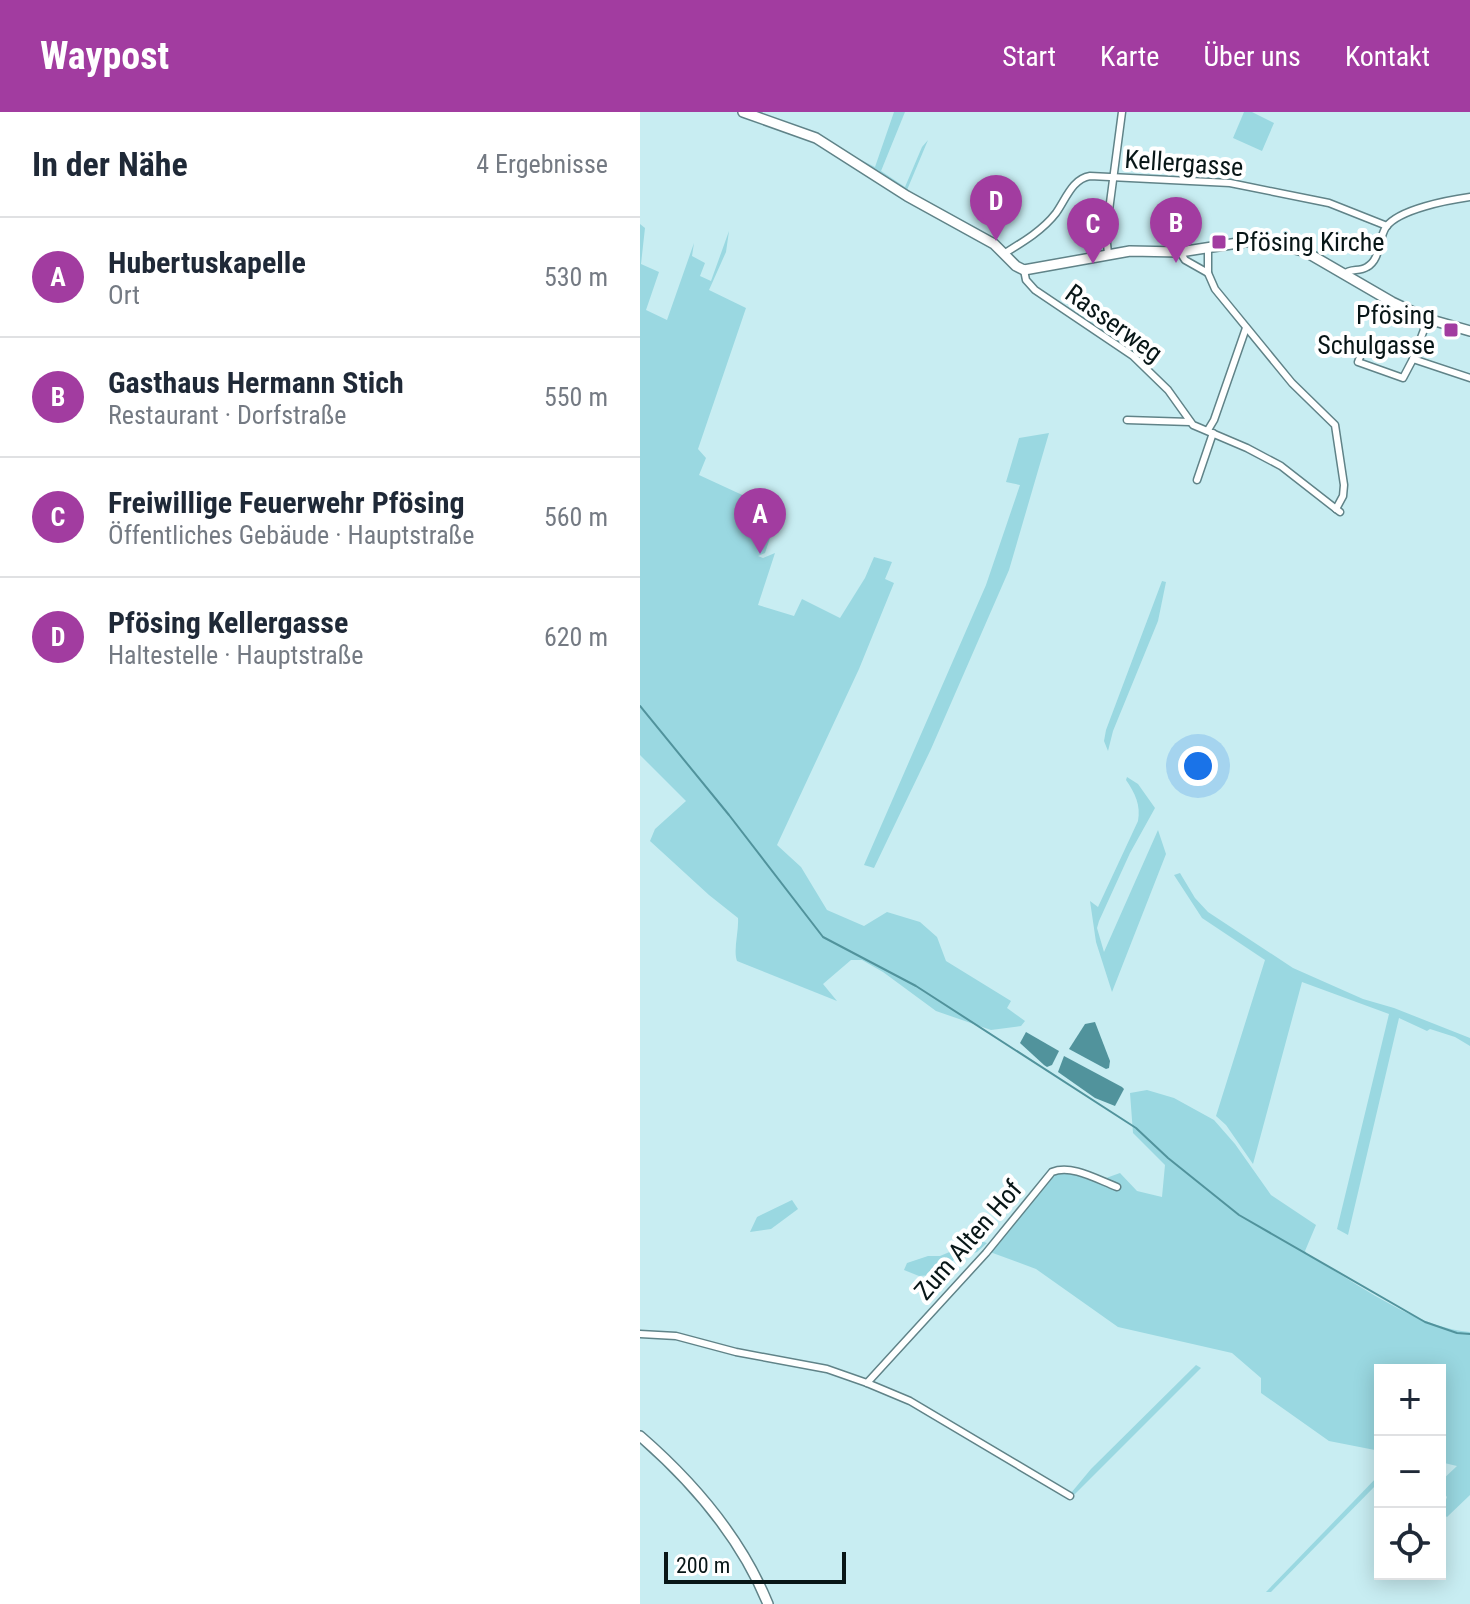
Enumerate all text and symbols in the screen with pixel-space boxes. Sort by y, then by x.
text: Waypost [40,34,169,78]
text: Start [1002,40,1056,73]
text: Karte [1100,40,1159,73]
text: Über uns [1203,40,1301,73]
text: Kontakt [1345,40,1430,73]
text: In der Nähe [32,144,188,184]
street label: Kellergasse [1124,144,1244,182]
text: 4 Ergebnisse [476,149,608,179]
pin: D [970,175,1022,241]
pin: B [1150,197,1202,263]
pin: C [1067,198,1119,264]
place label: Pfösing Kirche [1235,227,1384,257]
marker: Pfösing Kirche [1210,233,1228,251]
text: Hubertuskapelle [108,245,306,280]
text: A [50,262,66,292]
text: 530 m [544,262,608,292]
street label: Rasserweg [1060,278,1168,368]
text: Ort [108,280,140,310]
place label: Pfösing Schulgasse [1317,300,1435,360]
marker: Pfösing Schulgasse [1442,321,1460,339]
text: Gasthaus Hermann Stich [108,365,404,400]
text: B [51,382,65,412]
text: 550 m [544,382,608,412]
text: Restaurant · Dorfstraße [108,400,346,430]
text: Freiwillige Feuerwehr Pfösing [108,485,465,520]
pin: A [734,488,786,554]
text: C [51,502,65,532]
text: 560 m [544,502,608,532]
text: Öffentliches Gebäude · Hauptstraße [108,520,474,550]
text: Pfösing Kellergasse [108,605,348,640]
text: D [51,622,65,652]
text: 620 m [544,622,608,652]
text: Haltestelle · Hauptstraße [108,640,363,670]
your location [1178,746,1218,786]
street label: Zum Alten Hof [908,1174,1028,1306]
map controls [1374,1364,1446,1580]
button: + [1374,1364,1446,1436]
button: − [1374,1436,1446,1508]
button: locate [1374,1508,1446,1580]
scale bar [664,1548,846,1584]
text: 200 m [676,1553,730,1578]

